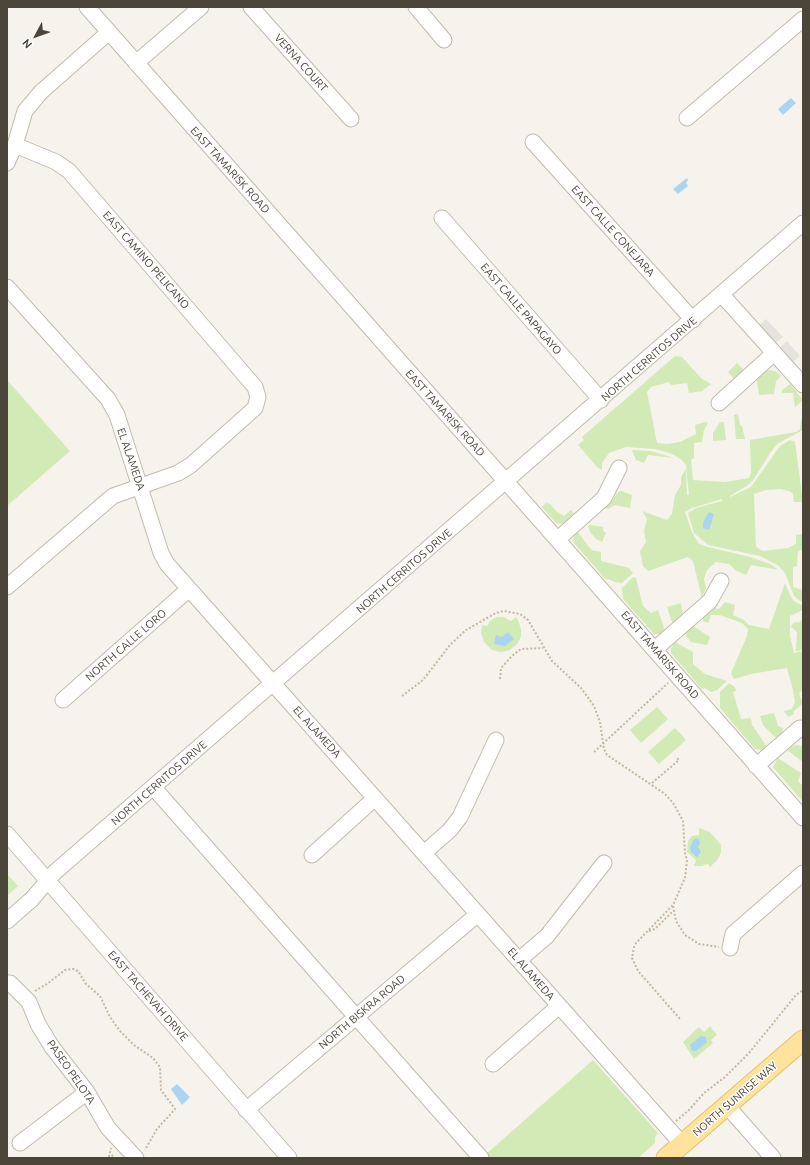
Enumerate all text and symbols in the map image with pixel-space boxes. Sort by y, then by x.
north arrow [16,16,56,56]
street label: VERNA COURT [272,31,330,95]
text: N [20,37,34,51]
street label: EAST TAMARISK ROAD [188,124,272,216]
street label: EAST CALLE CONEJARA [569,183,657,279]
street label: EAST CAMINO PELICANO [100,208,192,312]
street label: EAST CALLE PAPAGAYO [478,261,564,357]
street label: NORTH CERRITOS DRIVE [598,314,700,404]
street label: EAST TAMARISK ROAD [403,367,487,459]
street label: EL ALAMEDA [114,426,148,492]
street label: NORTH CERRITOS DRIVE [353,526,455,616]
street label: NORTH CALLE LORO [83,606,169,684]
street label: EAST TAMARISK ROAD [618,608,702,702]
street label: EL ALAMEDA [290,703,344,761]
street label: NORTH CERRITOS DRIVE [108,738,210,828]
street label: EL ALAMEDA [505,945,557,1003]
street label: EAST TACHEVAH DRIVE [105,948,191,1044]
street label: NORTH BISKRA ROAD [316,972,408,1052]
street label: PASEO PELOTA [44,1037,98,1107]
street label: NORTH SUNRISE WAY [690,1059,780,1139]

